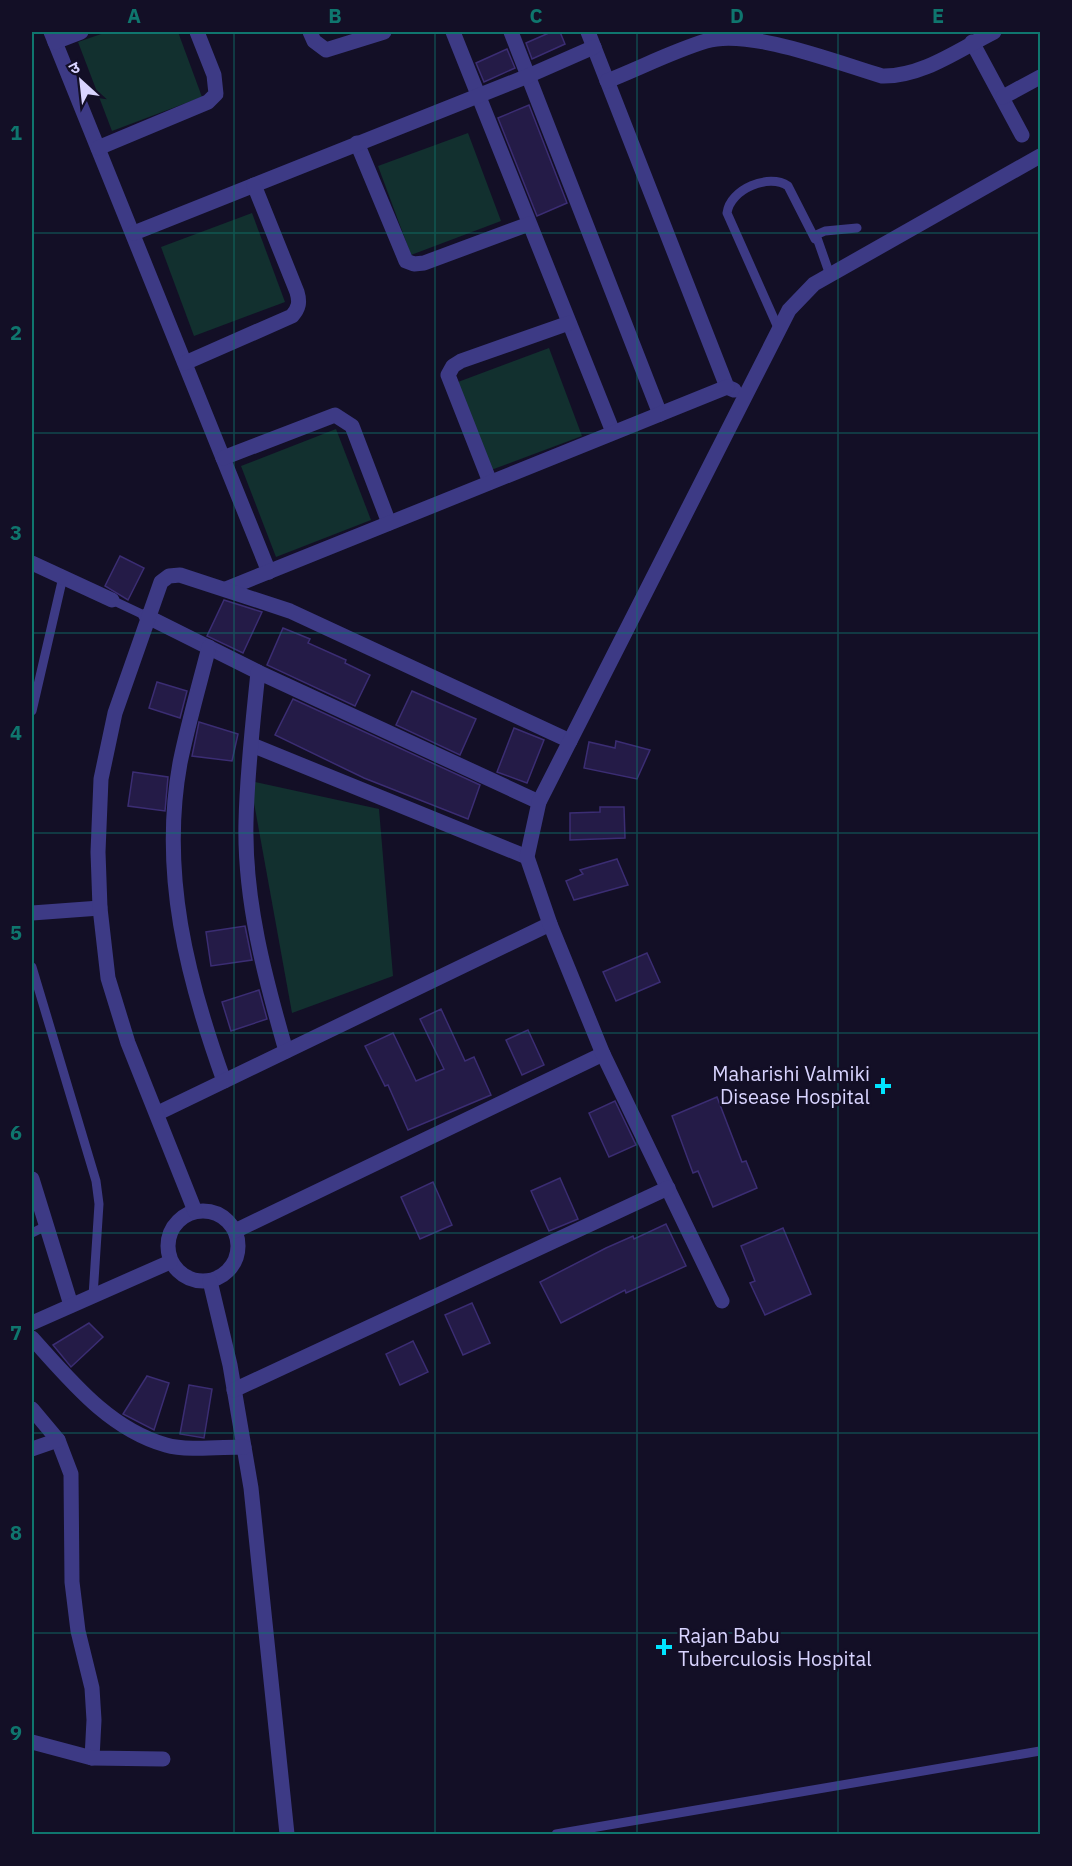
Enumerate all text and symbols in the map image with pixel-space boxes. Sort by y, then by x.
text: A [127,2,141,29]
text: B [328,2,342,29]
text: C [529,2,543,29]
text: D [730,2,744,29]
text: E [932,2,944,29]
north arrow [51,51,111,111]
text: उ [65,56,83,79]
text: 1 [10,119,22,146]
text: 2 [10,319,22,346]
text: 3 [10,519,22,546]
text: 4 [10,719,22,746]
text: 5 [10,919,22,946]
place label: Maharishi Valmiki Disease Hospital [712,1060,870,1110]
marker: Maharishi Valmiki Disease Hospital [874,1077,892,1095]
text: 6 [10,1119,22,1146]
text: 7 [10,1319,22,1346]
text: 8 [10,1519,22,1546]
place label: Rajan Babu Tuberculosis Hospital [678,1622,872,1672]
marker: Rajan Babu Tuberculosis Hospital [655,1638,673,1656]
text: 9 [10,1719,22,1746]

